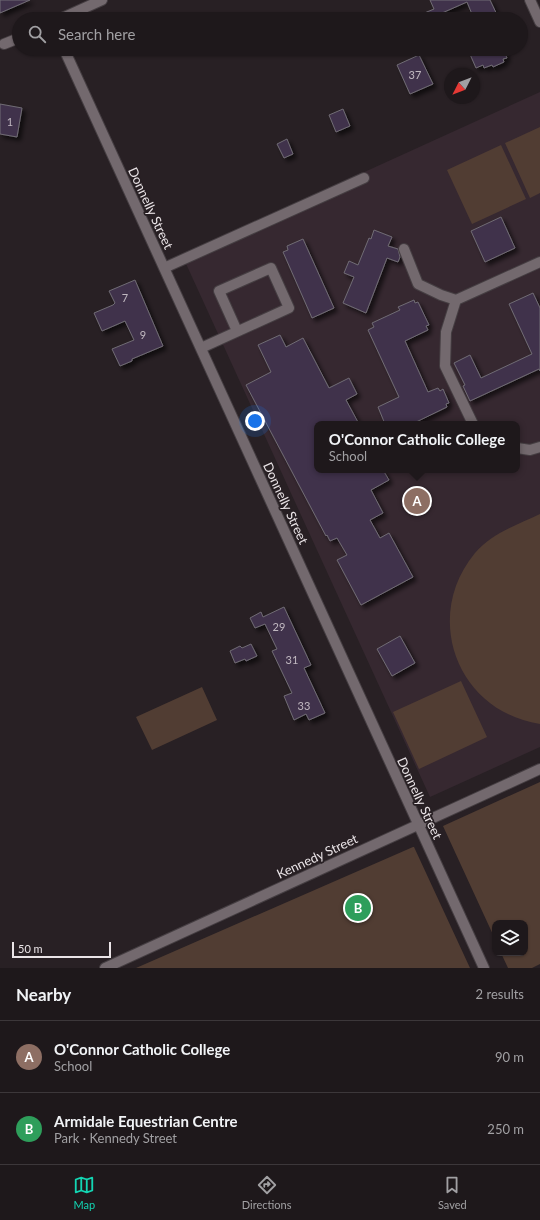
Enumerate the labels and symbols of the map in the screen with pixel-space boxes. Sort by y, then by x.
house number: 37 [409,68,421,81]
north arrow [444,68,480,104]
house number: 1 [7,115,13,128]
street label: Donnelly Street [125,164,177,252]
house number: 7 [122,291,128,304]
house number: 9 [140,328,146,341]
your location [245,411,265,431]
street label: Donnelly Street [260,459,312,547]
pin: A [404,486,430,516]
house number: 29 [273,620,285,633]
house number: 31 [286,653,298,666]
house number: 33 [298,699,310,712]
street label: Donnelly Street [394,754,446,842]
street label: Kennedy Street [274,830,360,882]
pin: B [345,893,371,923]
scale bar [12,940,111,959]

